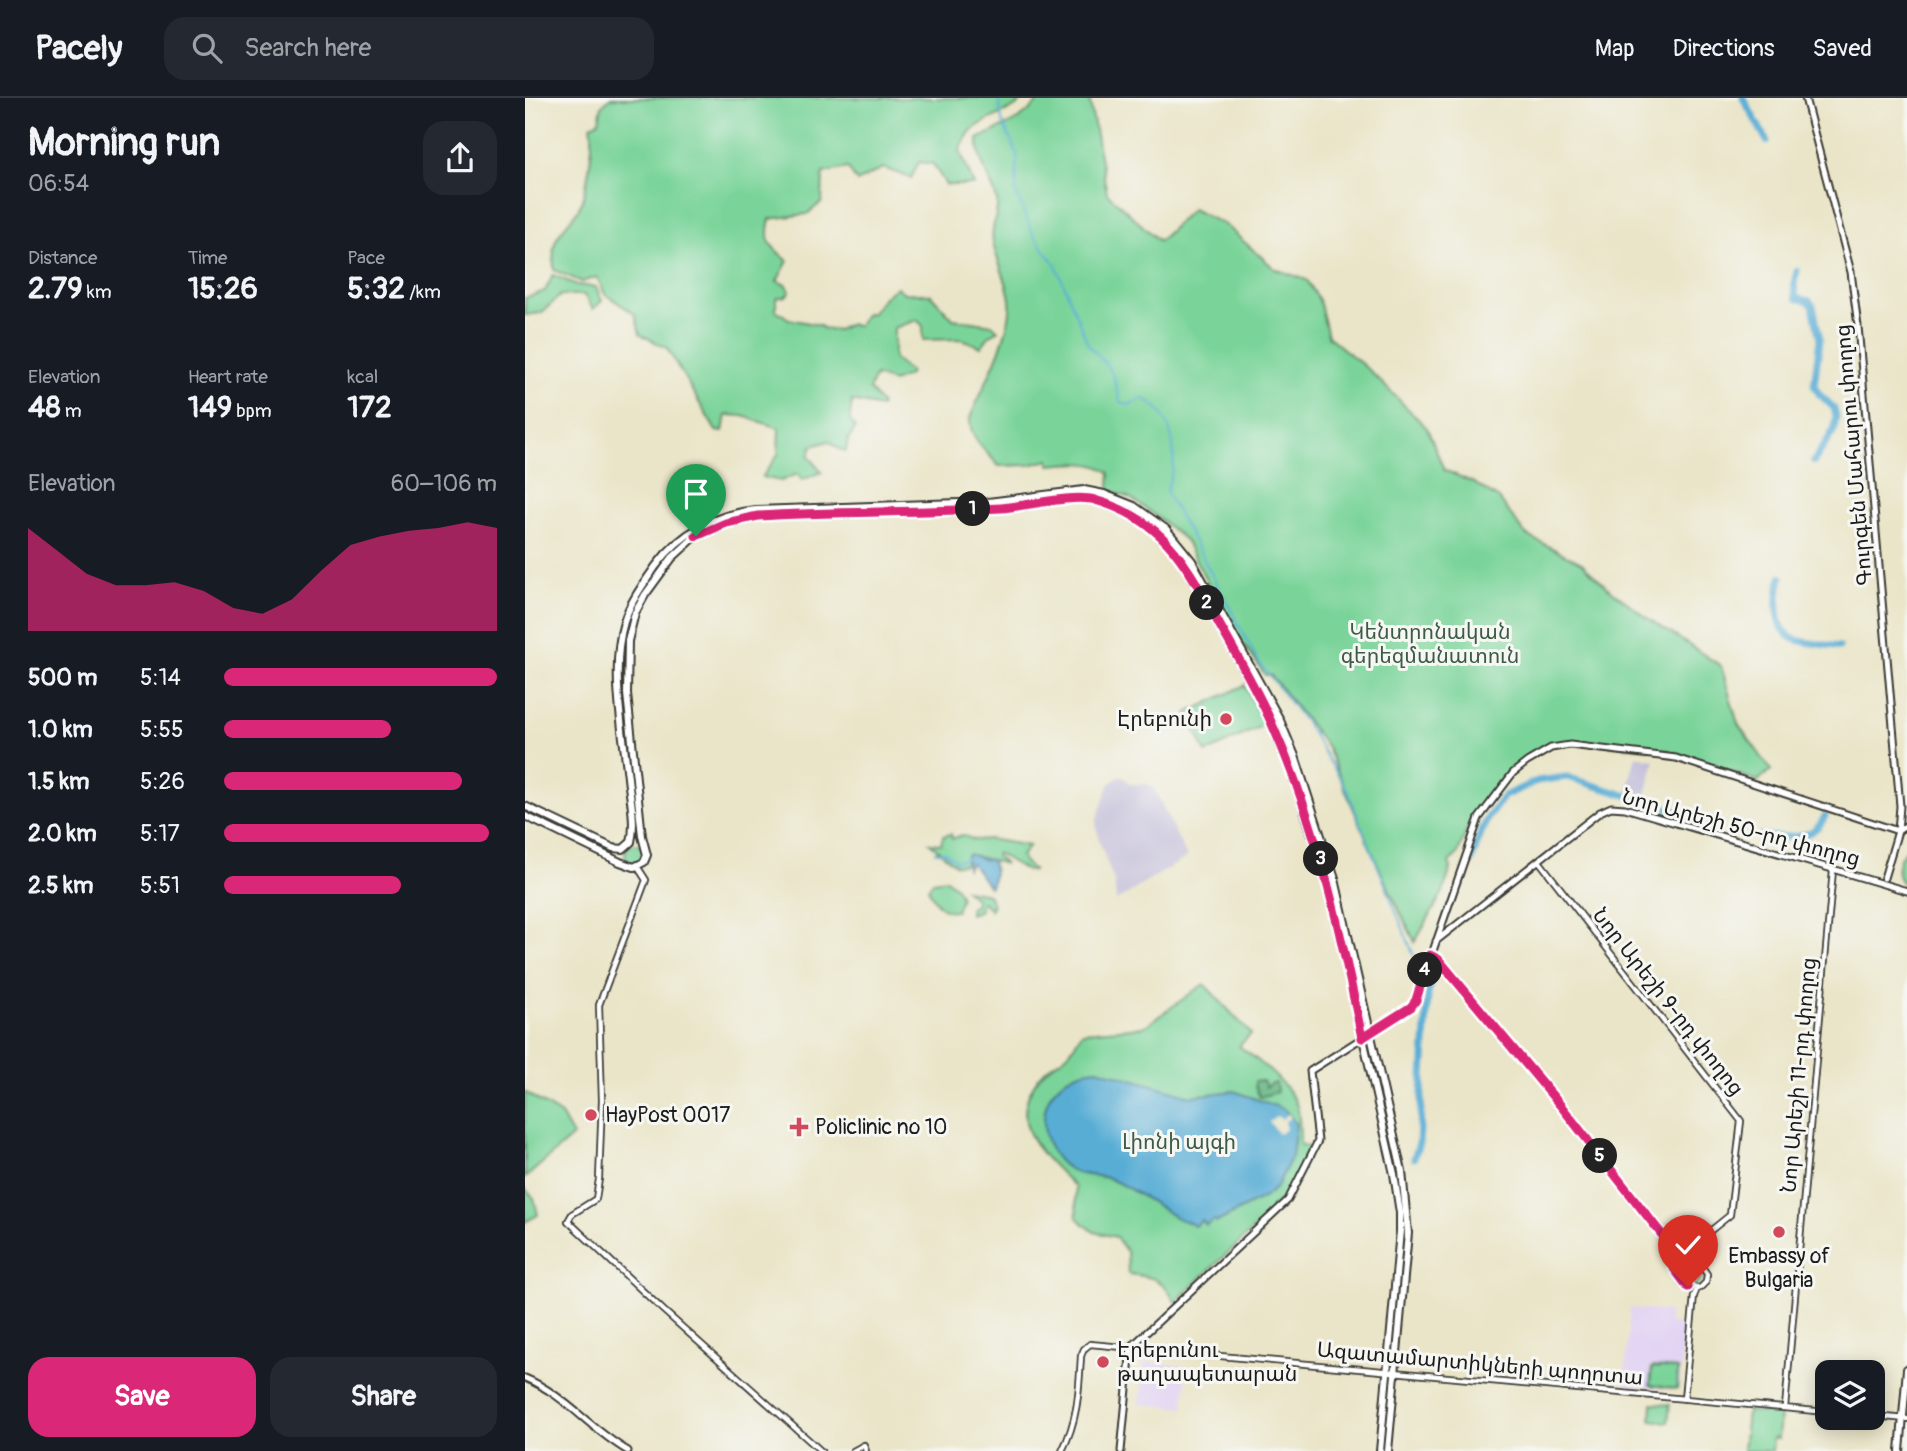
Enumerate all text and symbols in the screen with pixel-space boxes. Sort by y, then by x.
search box [164,17,654,80]
text: Pacely [35,28,122,69]
icon: search [188,29,226,67]
text: Search here [244,32,371,64]
text: Map [1595,34,1635,63]
text: Directions [1673,34,1774,63]
text: Saved [1812,34,1872,63]
text: Morning run [28,119,220,167]
button: share [423,121,497,195]
text: 06:54 [28,169,89,198]
text: Distance [28,246,97,270]
text: Time [188,246,227,270]
text: Pace [347,246,385,270]
text: 2.79 [28,270,83,307]
text: 15:26 [188,270,258,307]
text: 5:32 [347,270,405,307]
text: km [83,280,112,304]
text: /km [405,280,441,304]
street label: Գուրգեն Մահարու փողոց [1829,323,1879,587]
text: Elevation [28,365,100,389]
text: Heart rate [188,365,268,389]
text: kcal [347,365,378,389]
text: 48 [28,389,61,426]
text: 149 [188,389,232,426]
text: 172 [347,389,392,426]
text: m [61,399,82,423]
text: bpm [232,399,272,423]
pin [666,464,726,536]
text: Elevation [28,469,116,498]
text: 60–106 m [391,469,497,498]
icon: arrive [677,475,715,513]
pin: 1 [955,492,991,526]
text: 1 [969,496,976,520]
pin: 2 [1189,586,1225,620]
text: 2 [1201,590,1212,614]
park label: Կենտրոնական գերեզմանատուն [1341,619,1519,670]
text: 500 m [28,663,97,692]
text: 5:14 [140,663,181,692]
place label: Էրեբունի [1117,706,1212,733]
marker: Էրեբունի [1218,711,1234,727]
text: 1.0 km [28,715,93,744]
text: 5:55 [140,715,184,744]
text: 1.5 km [28,767,90,796]
text: 5:26 [140,767,185,796]
street label: Նոր Արեշի 50-րդ փողոց [1619,783,1863,873]
text: 2.0 km [28,819,97,848]
text: 5:17 [140,819,180,848]
pin: 3 [1303,842,1339,876]
text: 3 [1315,846,1326,870]
text: 2.5 km [28,871,93,900]
text: 5:51 [140,871,180,900]
street label: Նոր Արեշի 9-րդ փողոց [1586,903,1750,1101]
pin: 4 [1408,952,1443,988]
street label: Նոր Արեշի 11-րդ փողոց [1775,956,1823,1194]
text: 4 [1419,957,1430,981]
place label: HayPost 0017 [605,1102,730,1129]
marker: HayPost 0017 [583,1107,599,1123]
place label: Policlinic no 10 [815,1114,947,1141]
marker: Policlinic no 10 [789,1117,809,1137]
park label: Լիոնի այգի [1122,1129,1236,1156]
pin: 5 [1583,1138,1617,1174]
text: 5 [1594,1143,1605,1167]
pin [1658,1215,1718,1287]
marker: Embassy of Bulgaria [1771,1224,1787,1240]
icon: check [1669,1226,1707,1264]
place label: Embassy of Bulgaria [1728,1243,1830,1294]
street label: Ազատամարտիկների պողոտա [1316,1336,1644,1392]
place label: Էրեբունու թաղապետարան [1117,1337,1297,1388]
marker: Էրեբունու թաղապետարան [1095,1354,1111,1370]
button: Save [28,1357,256,1437]
button: Share [270,1357,497,1437]
map controls [1815,1360,1885,1430]
button: layers [1815,1360,1885,1430]

